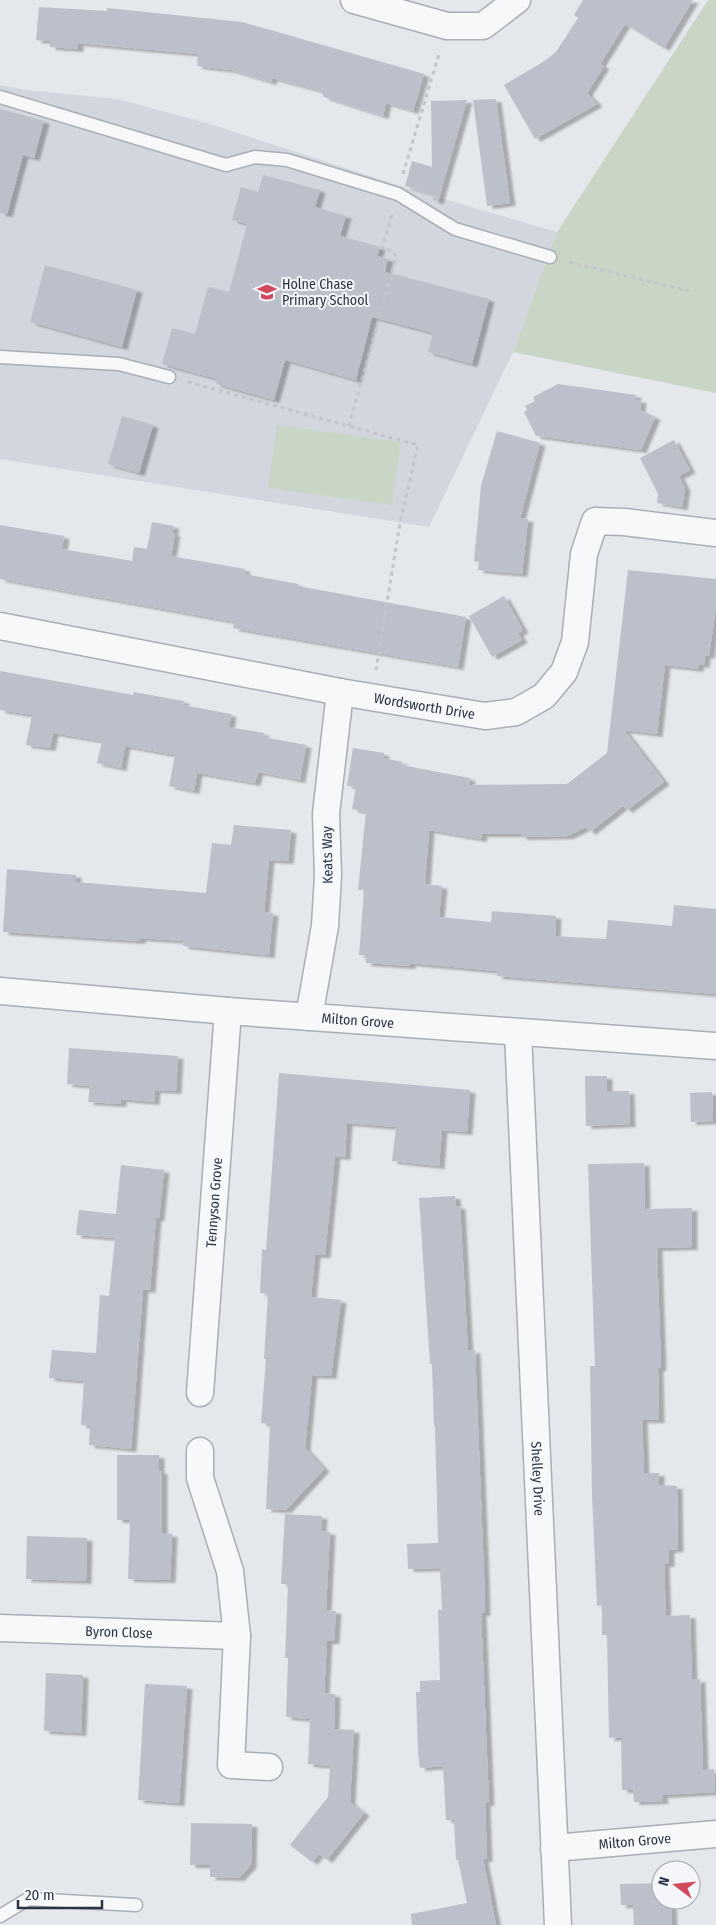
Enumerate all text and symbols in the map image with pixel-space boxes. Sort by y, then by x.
place label: Holne Chase Primary School [282,276,369,309]
school or university icon: Holne Chase Primary School [256,281,278,303]
street label: Wordsworth Drive [373,690,476,723]
street label: Keats Way [318,825,337,884]
street label: Milton Grove [321,1010,395,1032]
street label: Tennyson Grove [203,1157,226,1248]
street label: Shelley Drive [527,1441,548,1516]
street label: Byron Close [85,1623,153,1642]
street label: Milton Grove [598,1830,672,1853]
north arrow [651,1860,701,1910]
text: N [655,1875,673,1888]
scale bar [18,1878,101,1910]
text: 20 m [25,1886,55,1904]

